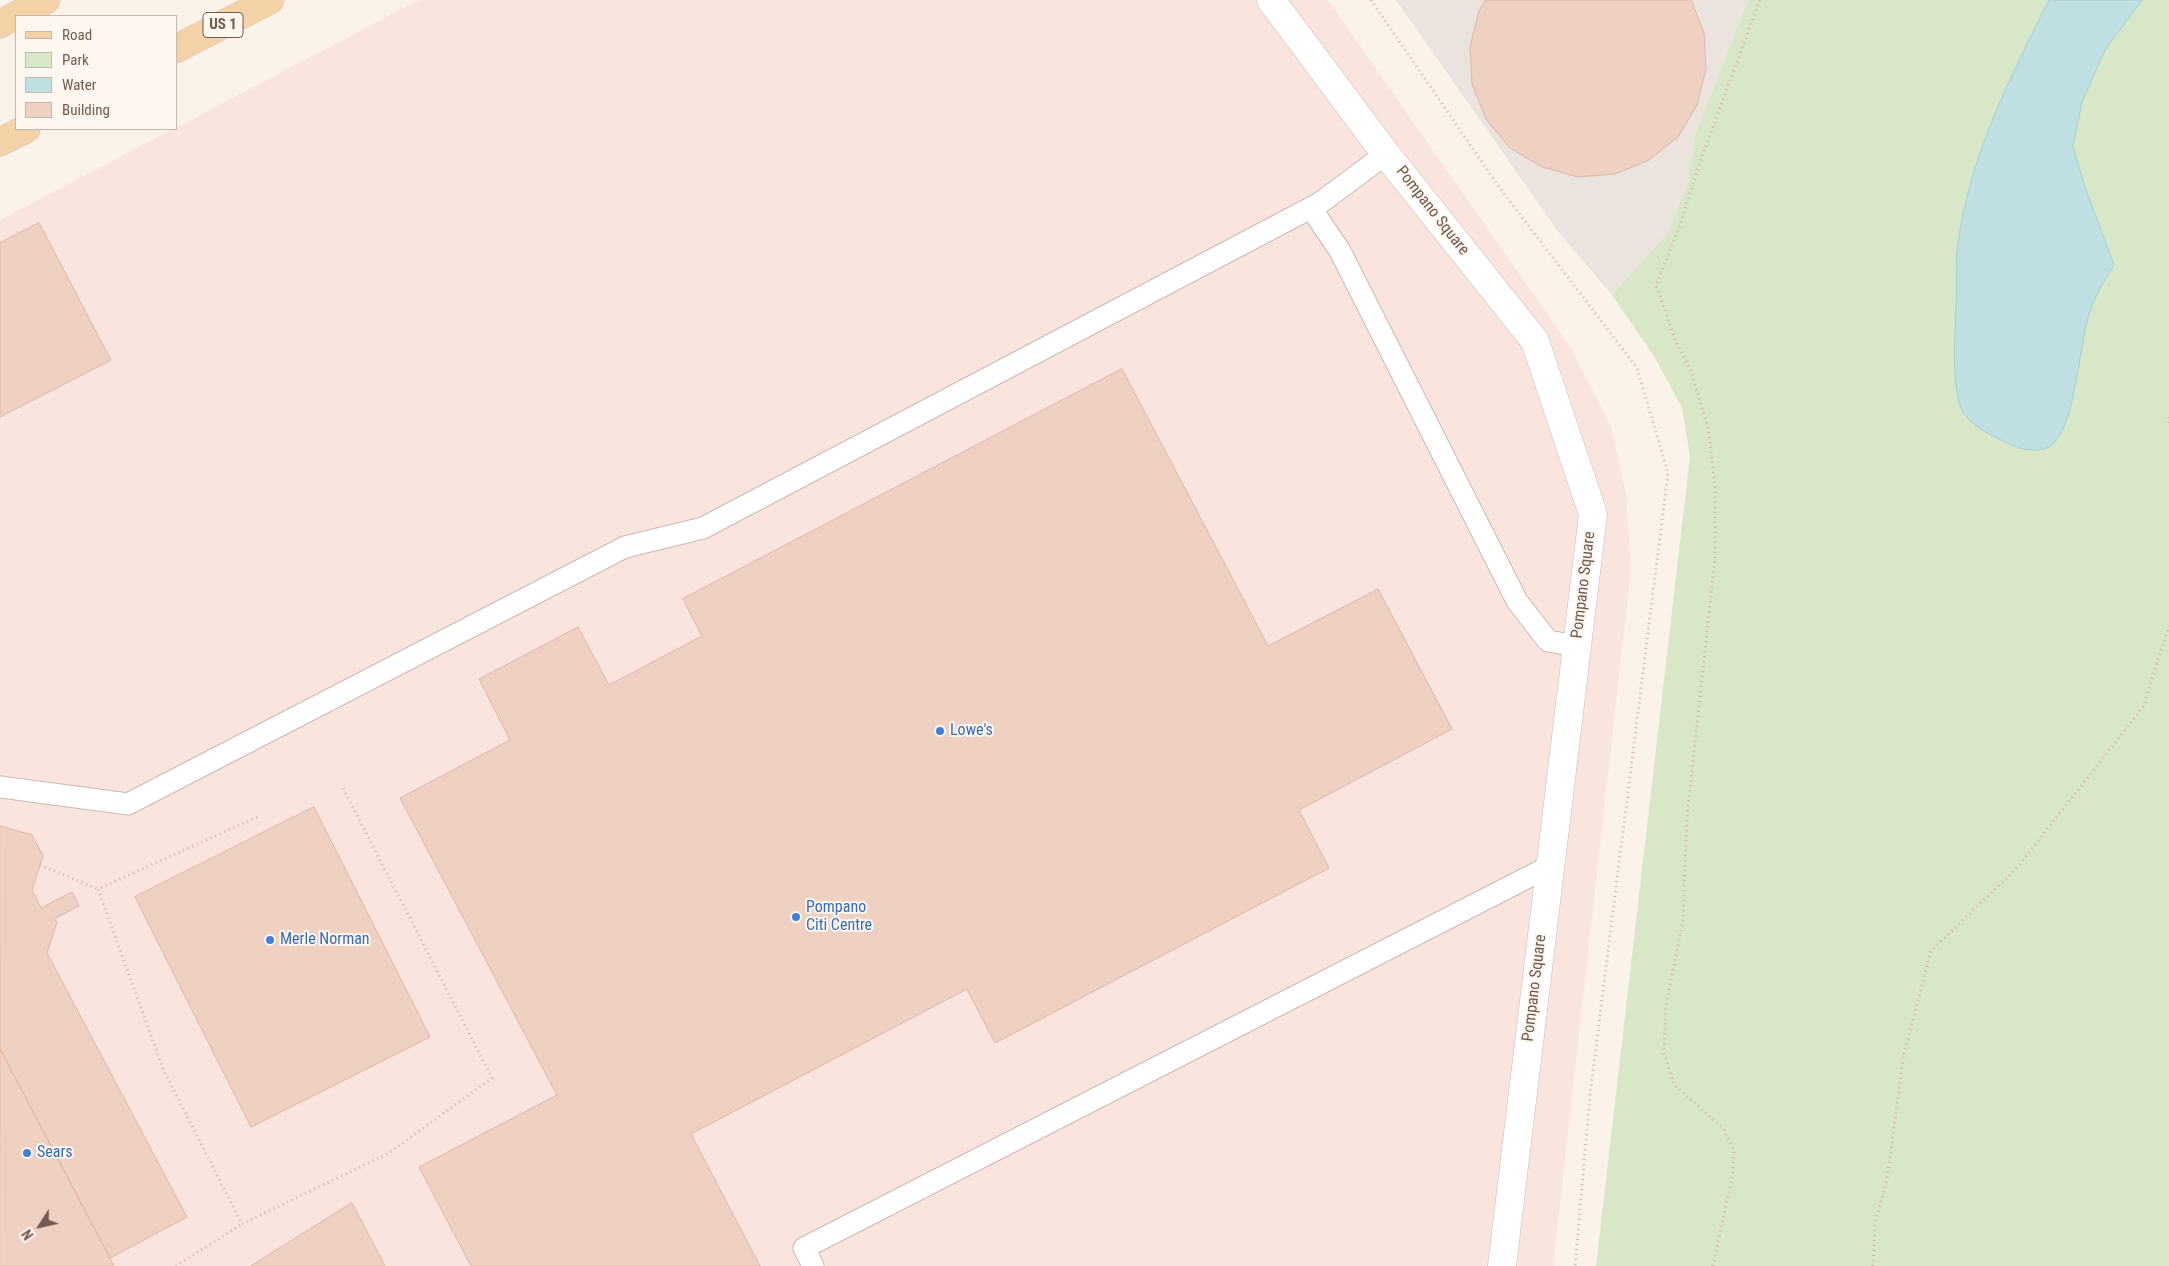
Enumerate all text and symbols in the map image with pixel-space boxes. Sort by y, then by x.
road number: US 1 [203,12,243,38]
legend [15,15,178,130]
text: Road [62,26,92,44]
text: Park [62,51,89,69]
text: Water [62,76,96,94]
text: Building [62,101,110,119]
street label: Pompano Square [1391,163,1473,259]
street label: Pompano Square [1568,530,1600,640]
place label: Lowe's [950,721,993,741]
marker: Lowe's [934,725,946,737]
place label: Pompano Citi Centre [806,898,872,936]
marker: Pompano Citi Centre [790,911,802,923]
place label: Merle Norman [280,930,370,950]
street label: Pompano Square [1519,933,1551,1043]
marker: Merle Norman [264,934,276,946]
place label: Sears [37,1143,73,1163]
marker: Sears [21,1147,33,1159]
north arrow [15,1201,65,1251]
text: N [19,1227,37,1243]

